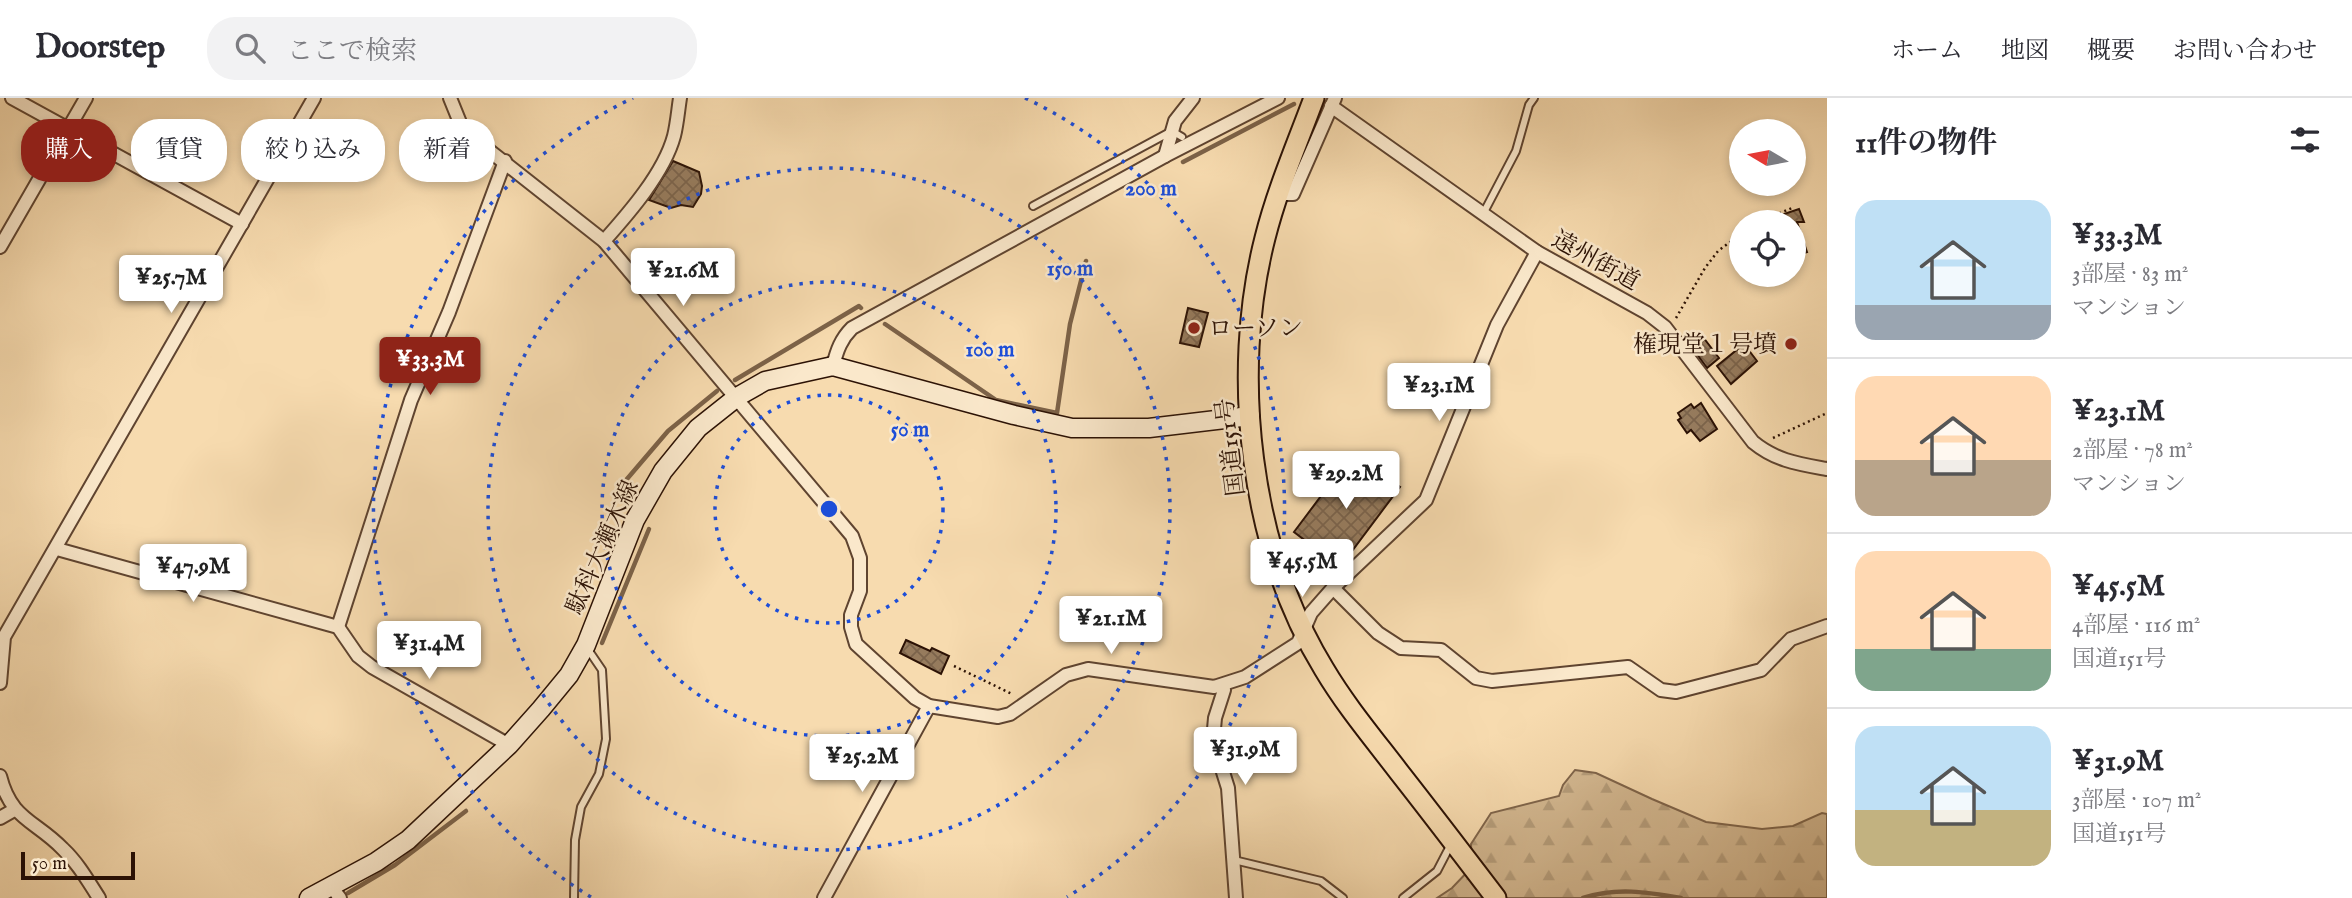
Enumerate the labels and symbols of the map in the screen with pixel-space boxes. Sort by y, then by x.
north arrow [1729,119,1806,196]
text: 200 m [1125,176,1177,203]
street label: 遠州街道 [1546,224,1645,298]
pin: ¥21.6M [626,248,740,308]
pin: ¥25.7M [114,256,228,315]
text: 150 m [1047,256,1094,283]
place label: ローソン [1208,314,1303,345]
marker: ローソン [1186,320,1202,336]
place label: 権現堂１号墳 [1633,330,1777,361]
marker: 権現堂１号墳 [1783,336,1799,352]
text: 100 m [965,337,1015,364]
pin: ¥33.3M [373,338,487,397]
pin: ¥23.1M [1382,364,1496,423]
street label: 国道151号 [1210,396,1253,498]
text: 50 m [891,417,930,444]
pin: ¥29.2M [1289,452,1403,511]
street label: 駄科大瀬木線 [560,476,647,620]
centre of rings [817,497,841,521]
pin: ¥45.5M [1245,540,1359,599]
pin: ¥47.9M [136,545,250,604]
pin: ¥21.1M [1054,596,1168,656]
pin: ¥31.4M [372,622,486,681]
pin: ¥31.9M [1188,728,1302,787]
pin: ¥25.2M [805,734,919,794]
scale bar [21,849,135,881]

